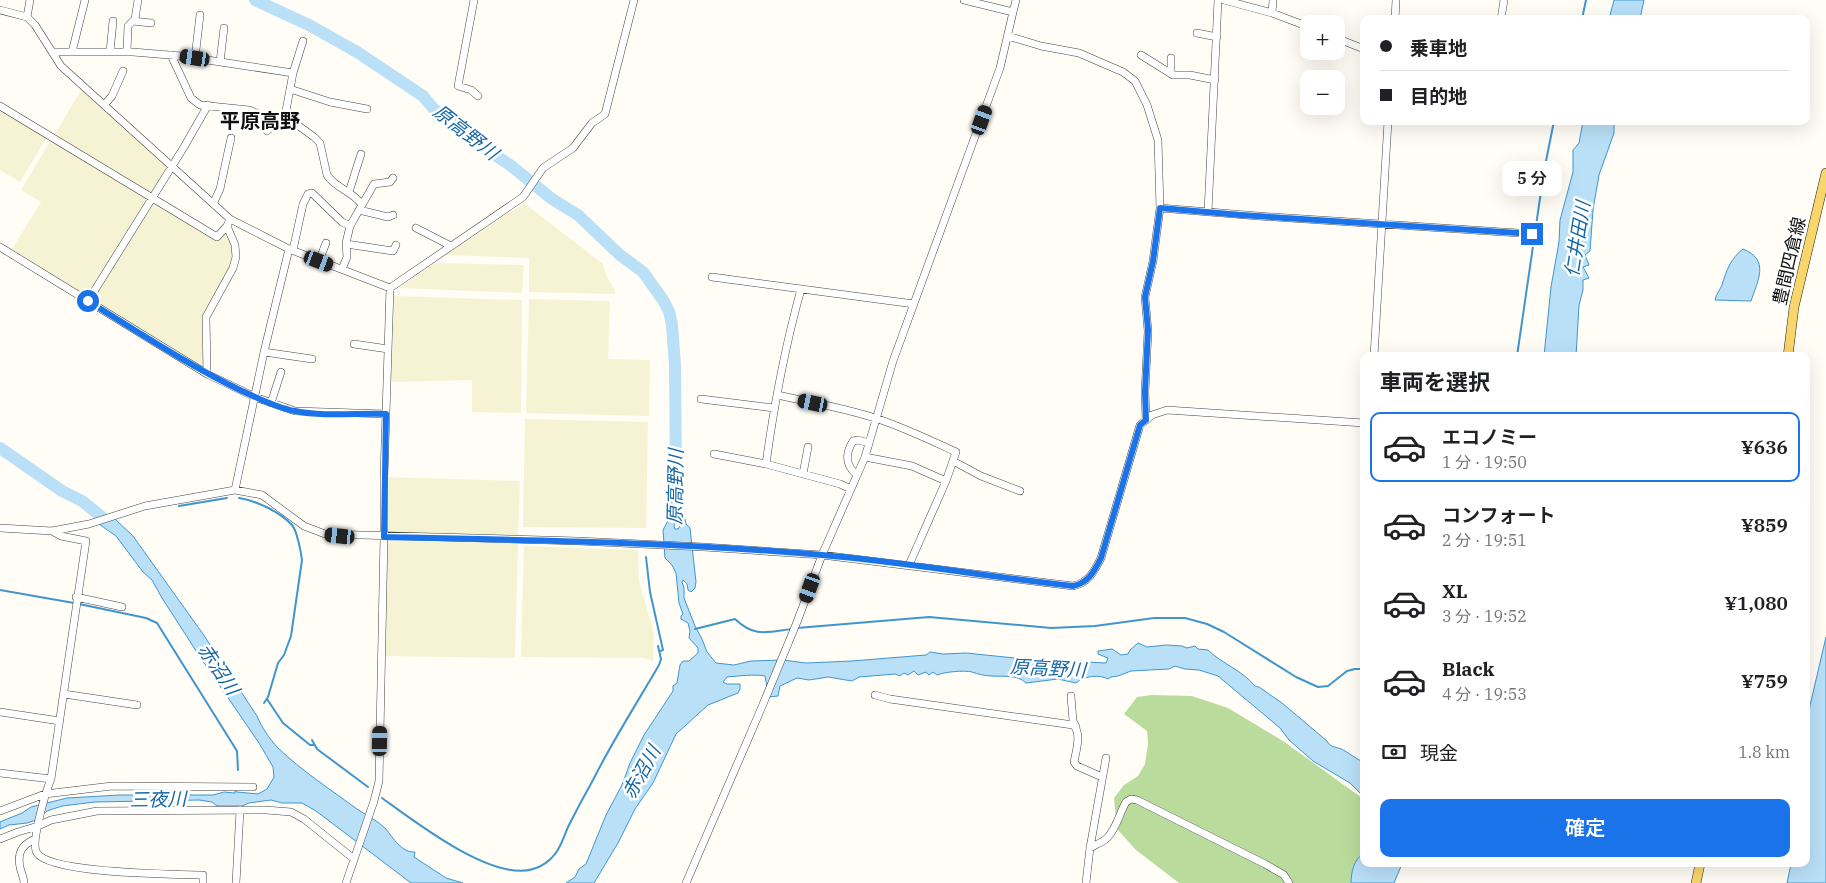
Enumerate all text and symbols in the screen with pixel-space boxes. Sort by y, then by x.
map controls [1300,15,1345,115]
button: + [1300,15,1345,60]
text: 乗車地 [1410,36,1467,60]
car [179,48,210,68]
button: − [1300,70,1345,115]
text: 目的地 [1410,84,1467,108]
water label: 原高野川 [429,99,505,166]
car [969,103,994,137]
district label: 平原高野 [220,107,300,134]
callout: 5 分 [1502,162,1562,196]
text: 5 分 [1517,168,1547,188]
water label: 仁井田川 [1559,198,1595,278]
street label: 豊間四倉線 [1768,215,1810,307]
route end [1521,223,1543,245]
car [302,249,335,273]
route start [77,290,99,312]
text: 車両を選択 [1380,367,1490,396]
car [796,393,829,413]
icon: car [1382,425,1427,470]
text: エコノミー [1442,425,1537,449]
text: ¥636 [1741,435,1788,459]
water label: 原高野川 [662,447,688,525]
text: 1 分 · 19:50 [1442,452,1527,472]
icon: car [1382,503,1427,548]
text: コンフォート [1442,503,1555,527]
text: ¥859 [1741,513,1788,537]
car [324,527,355,545]
text: 2 分 · 19:51 [1442,530,1527,550]
car [797,571,822,605]
text: XL [1442,579,1468,603]
icon: car [1382,581,1427,626]
text: ¥1,080 [1724,591,1788,615]
text: 3 分 · 19:52 [1442,606,1527,626]
water label: 赤沼川 [193,639,246,701]
water label: 原高野川 [1009,654,1089,682]
text: Black [1442,657,1494,681]
icon: car [1382,659,1427,704]
text: ¥759 [1741,669,1788,693]
text: 4 分 · 19:53 [1442,684,1527,704]
car [372,726,387,756]
icon: cash [1380,738,1408,766]
water label: 赤沼川 [617,740,666,803]
text: 現金 [1420,741,1458,765]
text: 1.8 km [1738,742,1790,762]
water label: 三夜川 [129,786,189,811]
button: 確定 [1380,799,1790,857]

